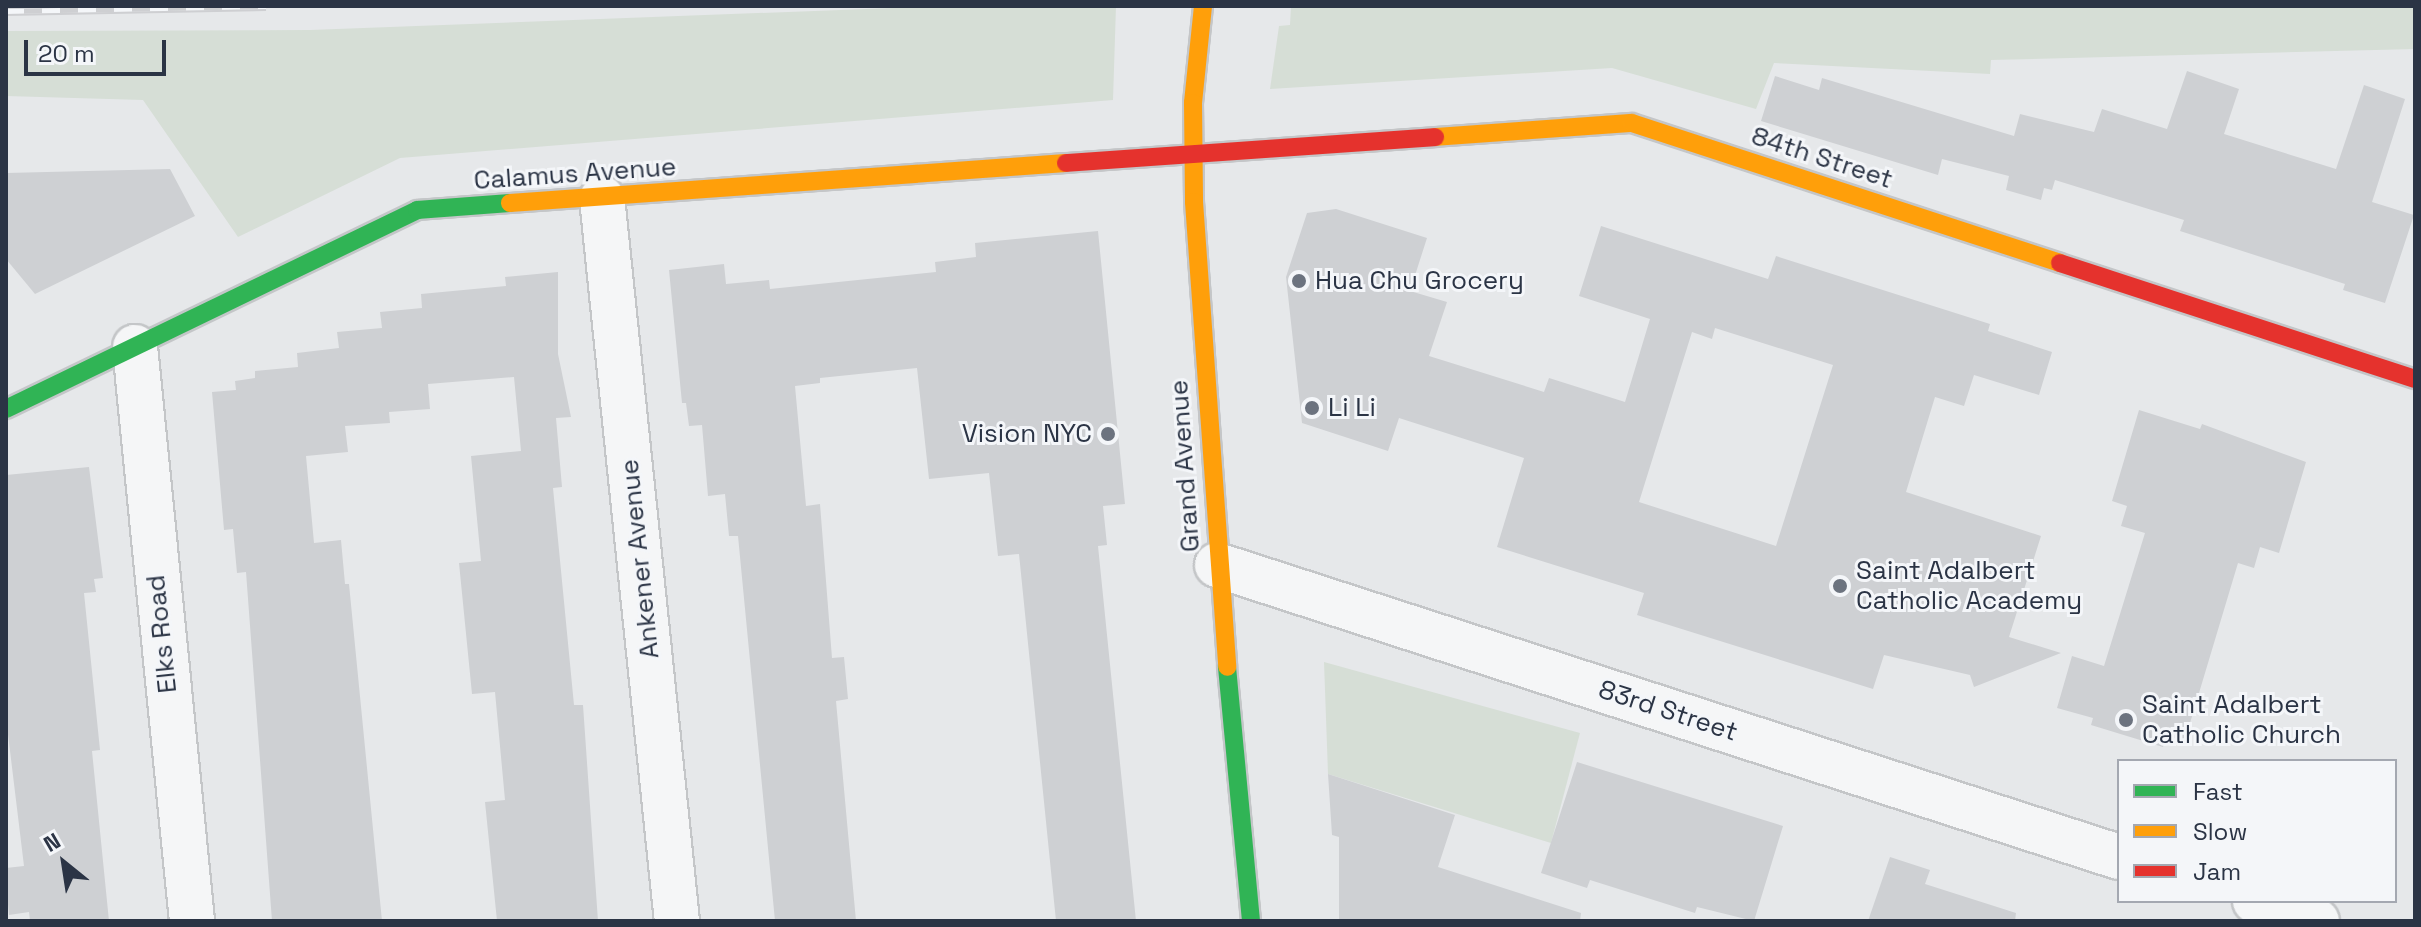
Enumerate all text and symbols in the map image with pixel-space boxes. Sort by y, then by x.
scale bar [28,24,170,74]
text: 20 m [38,38,95,69]
street label: 84th Street [1748,121,1896,195]
street label: Calamus Avenue [473,151,677,197]
place label: Hua Chu Grocery [1315,265,1524,297]
marker: Hua Chu Grocery [1290,272,1308,290]
street label: Grand Avenue [1163,379,1207,553]
place label: Li Li [1328,392,1376,424]
marker: Li Li [1303,399,1321,417]
place label: Vision NYC [962,418,1092,450]
marker: Vision NYC [1099,425,1117,443]
street label: Ankener Avenue [614,458,666,660]
place label: Saint Adalbert Catholic Academy [1856,555,2082,616]
street label: Elks Road [140,573,184,695]
marker: Saint Adalbert Catholic Academy [1831,577,1849,595]
street label: 83rd Street [1595,674,1741,748]
place label: Saint Adalbert Catholic Church [2142,689,2341,750]
marker: Saint Adalbert Catholic Church [2117,711,2135,729]
legend [2117,759,2397,903]
text: Fast [2193,776,2243,807]
text: Slow [2193,816,2247,847]
north arrow [24,823,104,903]
text: N [39,826,65,858]
text: Jam [2193,856,2241,887]

